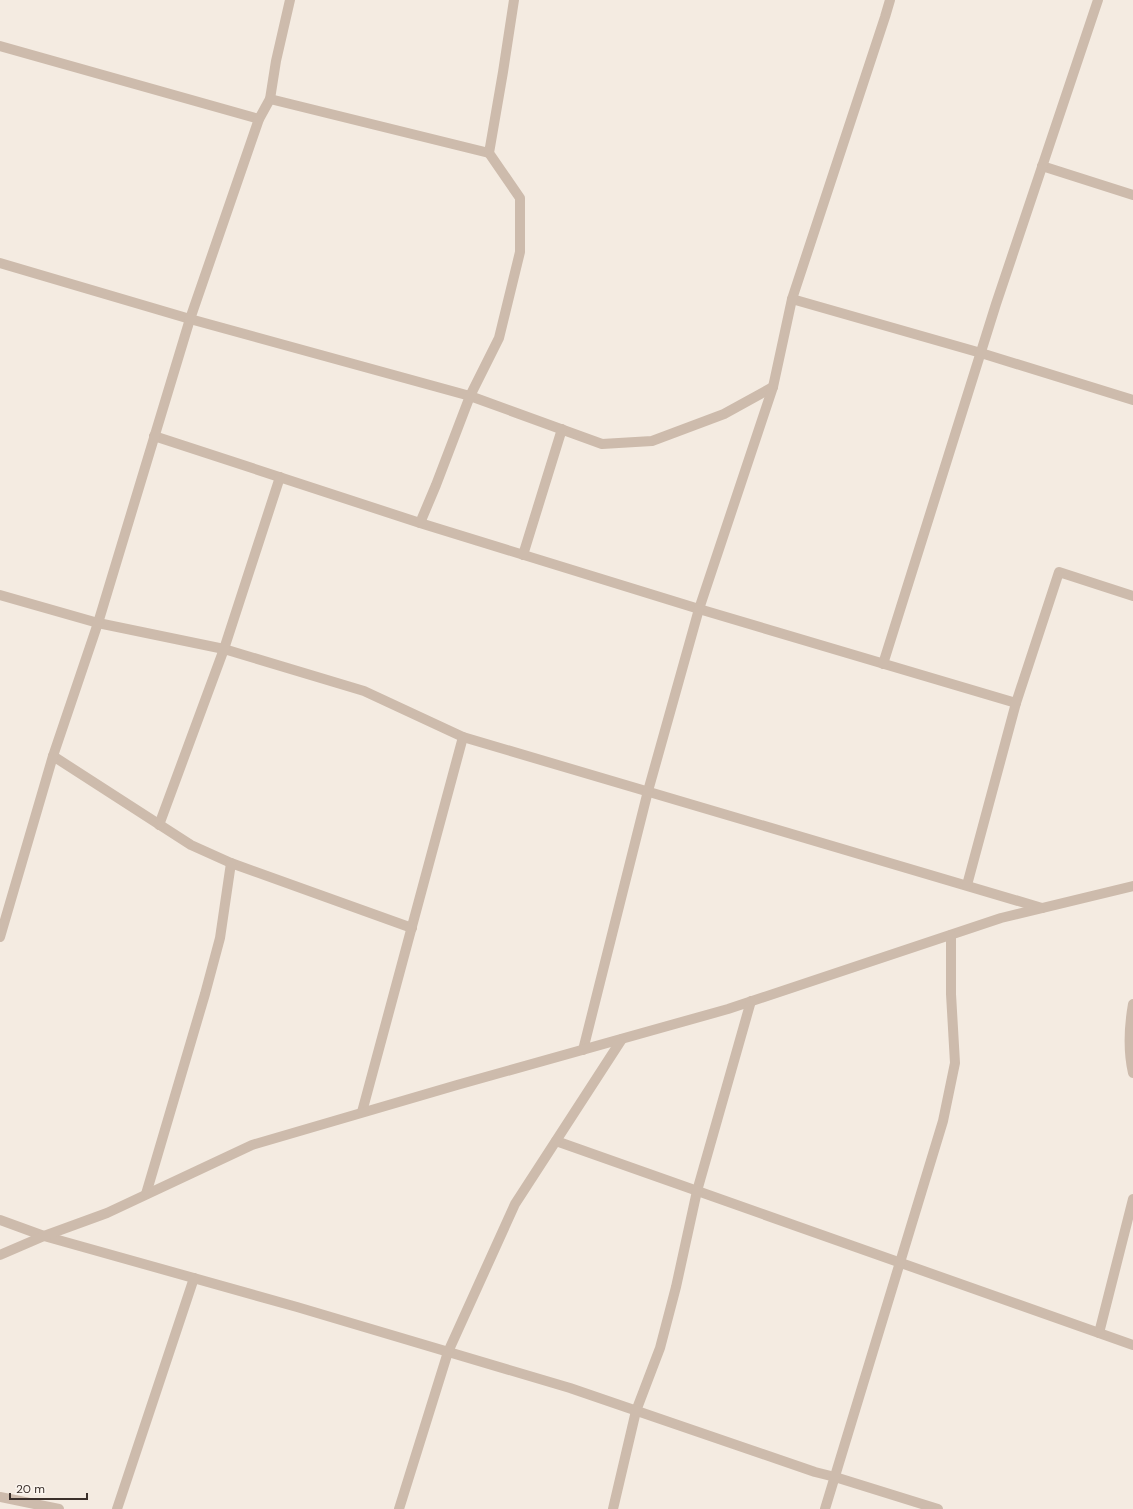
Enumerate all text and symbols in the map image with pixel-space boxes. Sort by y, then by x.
scale bar [10,1475,87,1501]
text: 20 m [16,1481,45,1497]

